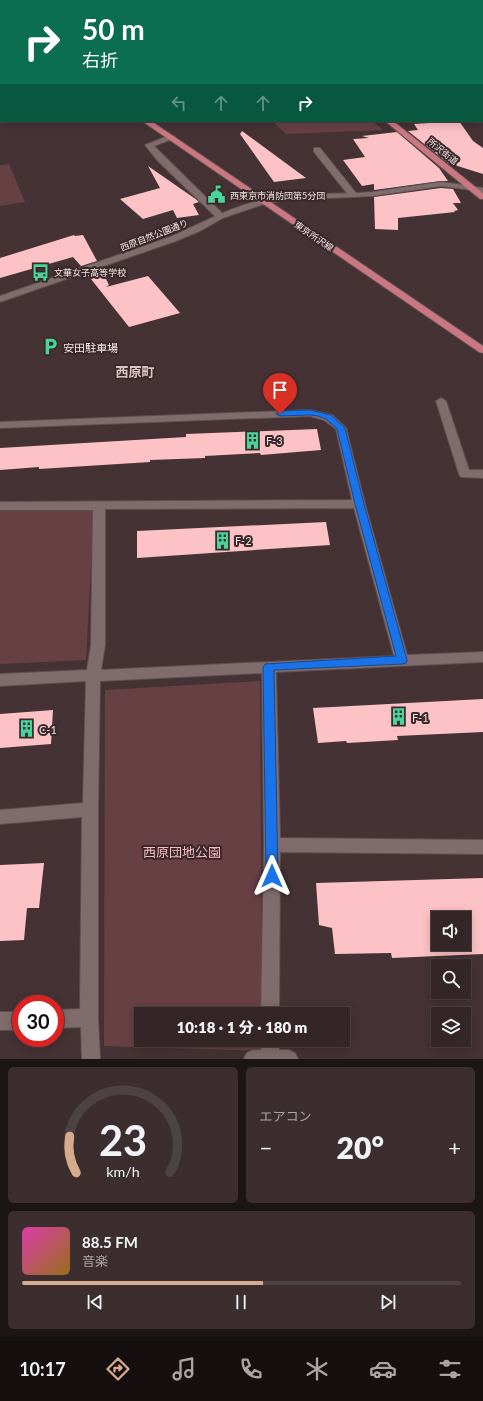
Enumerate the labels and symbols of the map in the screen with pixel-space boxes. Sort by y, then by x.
street label: 所沢街道 [425,135,460,167]
public building icon: 西東京市消防団第5分団 [207,185,227,205]
place label: 西東京市消防団第5分団 [230,190,325,201]
street label: 西原自然公園通り [118,217,190,253]
street label: 東京所沢線 [292,219,337,254]
bus stop icon: 文華女子高等学校 [31,262,51,282]
place label: 文華女子高等学校 [54,267,126,278]
parking icon: 安田駐車場 [40,337,60,357]
place label: 安田駐車場 [63,341,118,354]
district label: 西原町 [115,364,155,380]
pin [263,373,297,414]
building icon: F-3 [243,430,263,450]
place label: F-3 [266,434,283,447]
building icon: F-2 [212,530,232,550]
place label: F-2 [235,534,252,547]
building icon: F-1 [389,707,409,727]
place label: F-1 [412,711,429,724]
building icon: C-1 [16,719,36,739]
place label: C-1 [39,723,57,736]
park label: 西原団地公園 [143,844,221,860]
position arrow [251,855,293,897]
speed limit sign: 30 [12,995,64,1047]

